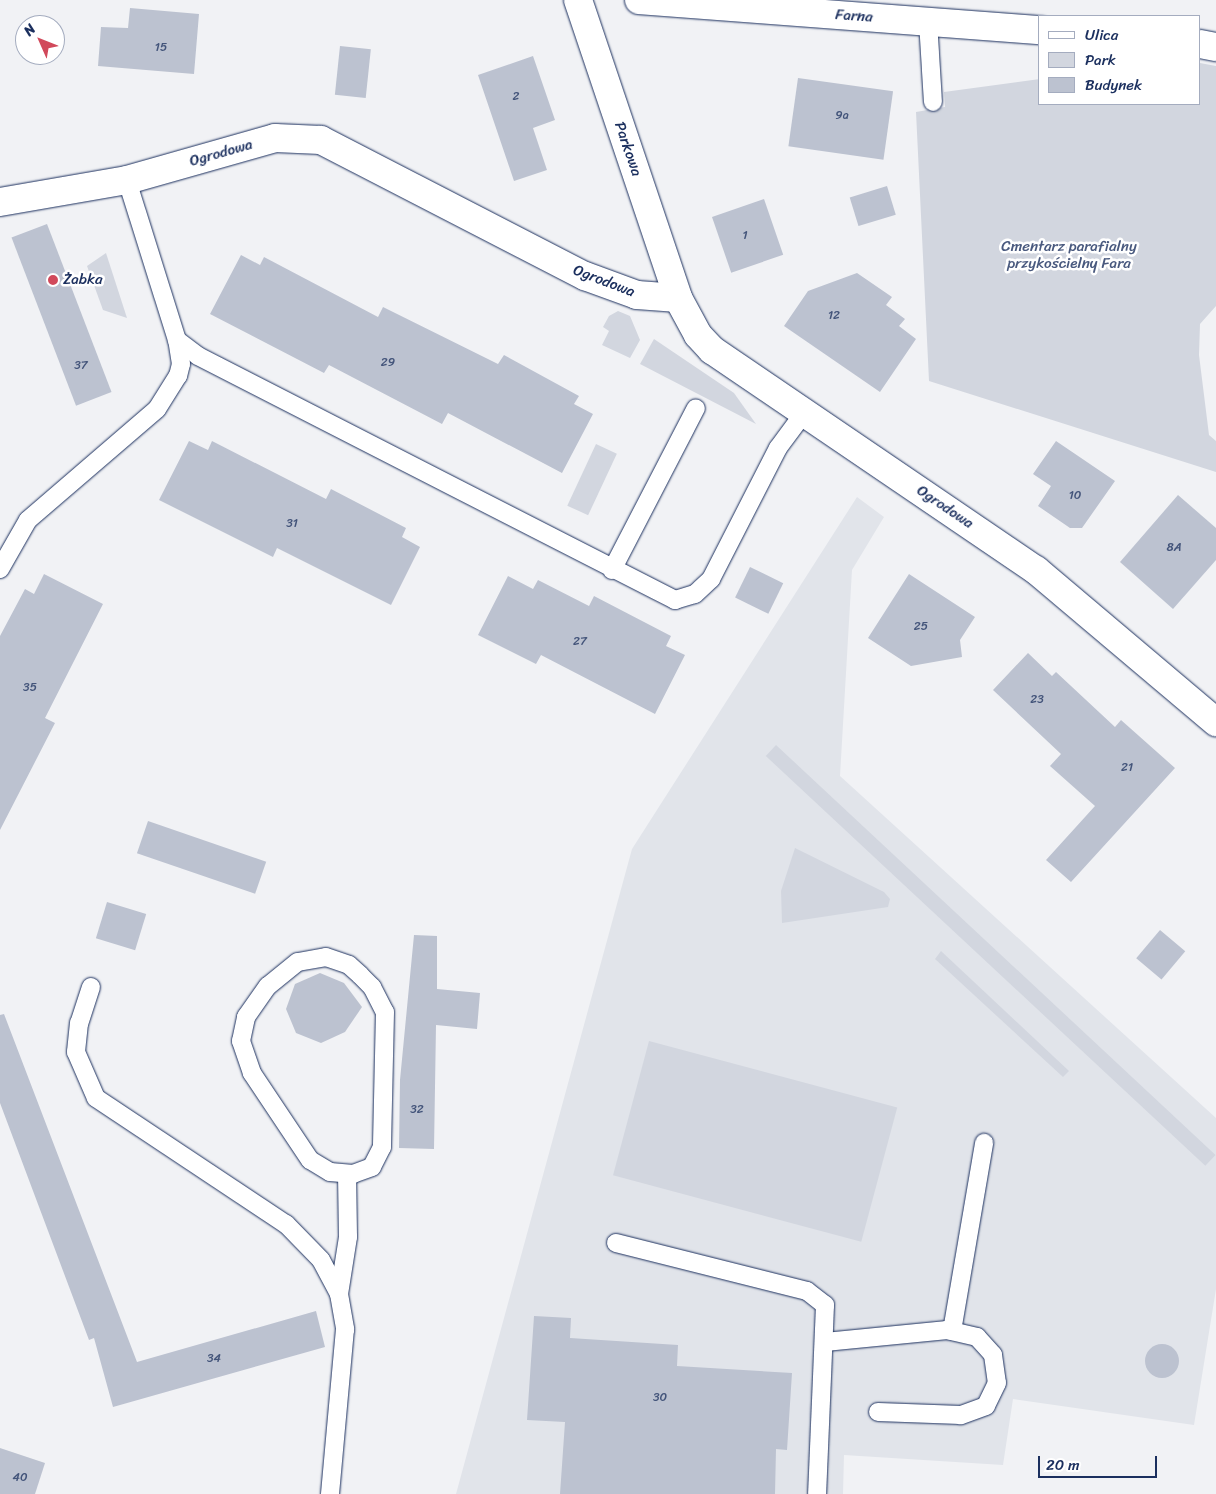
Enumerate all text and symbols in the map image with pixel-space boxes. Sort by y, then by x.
street label: Farna [835,6,873,26]
north arrow [15,15,65,65]
legend [1038,15,1201,105]
text: N [17,18,42,42]
text: Ulica [1085,22,1118,48]
house number: 15 [155,41,167,55]
text: Park [1085,47,1116,73]
text: Budynek [1085,72,1142,98]
house number: 2 [513,90,519,104]
house number: 9a [835,109,849,123]
street label: Parkowa [610,119,646,179]
street label: Ogrodowa [188,135,254,171]
house number: 1 [742,229,748,243]
park label: Cmentarz parafialny przykościelny Fara [1001,237,1137,272]
street label: Ogrodowa [571,261,637,301]
place label: Żabka [63,271,102,289]
marker: Żabka [47,274,59,286]
house number: 12 [828,309,840,323]
house number: 29 [381,356,395,370]
house number: 37 [74,359,88,373]
street label: Ogrodowa [913,482,977,532]
house number: 10 [1069,489,1081,503]
house number: 31 [286,517,298,531]
house number: 8A [1166,541,1182,555]
house number: 25 [914,620,928,634]
house number: 27 [573,635,587,649]
house number: 35 [23,681,37,695]
house number: 23 [1030,693,1044,707]
house number: 21 [1121,761,1133,775]
house number: 32 [410,1103,424,1117]
house number: 34 [207,1352,221,1366]
house number: 30 [653,1391,667,1405]
scale bar [1041,1446,1160,1478]
text: 20 m [1046,1452,1080,1478]
house number: 40 [12,1471,28,1485]

